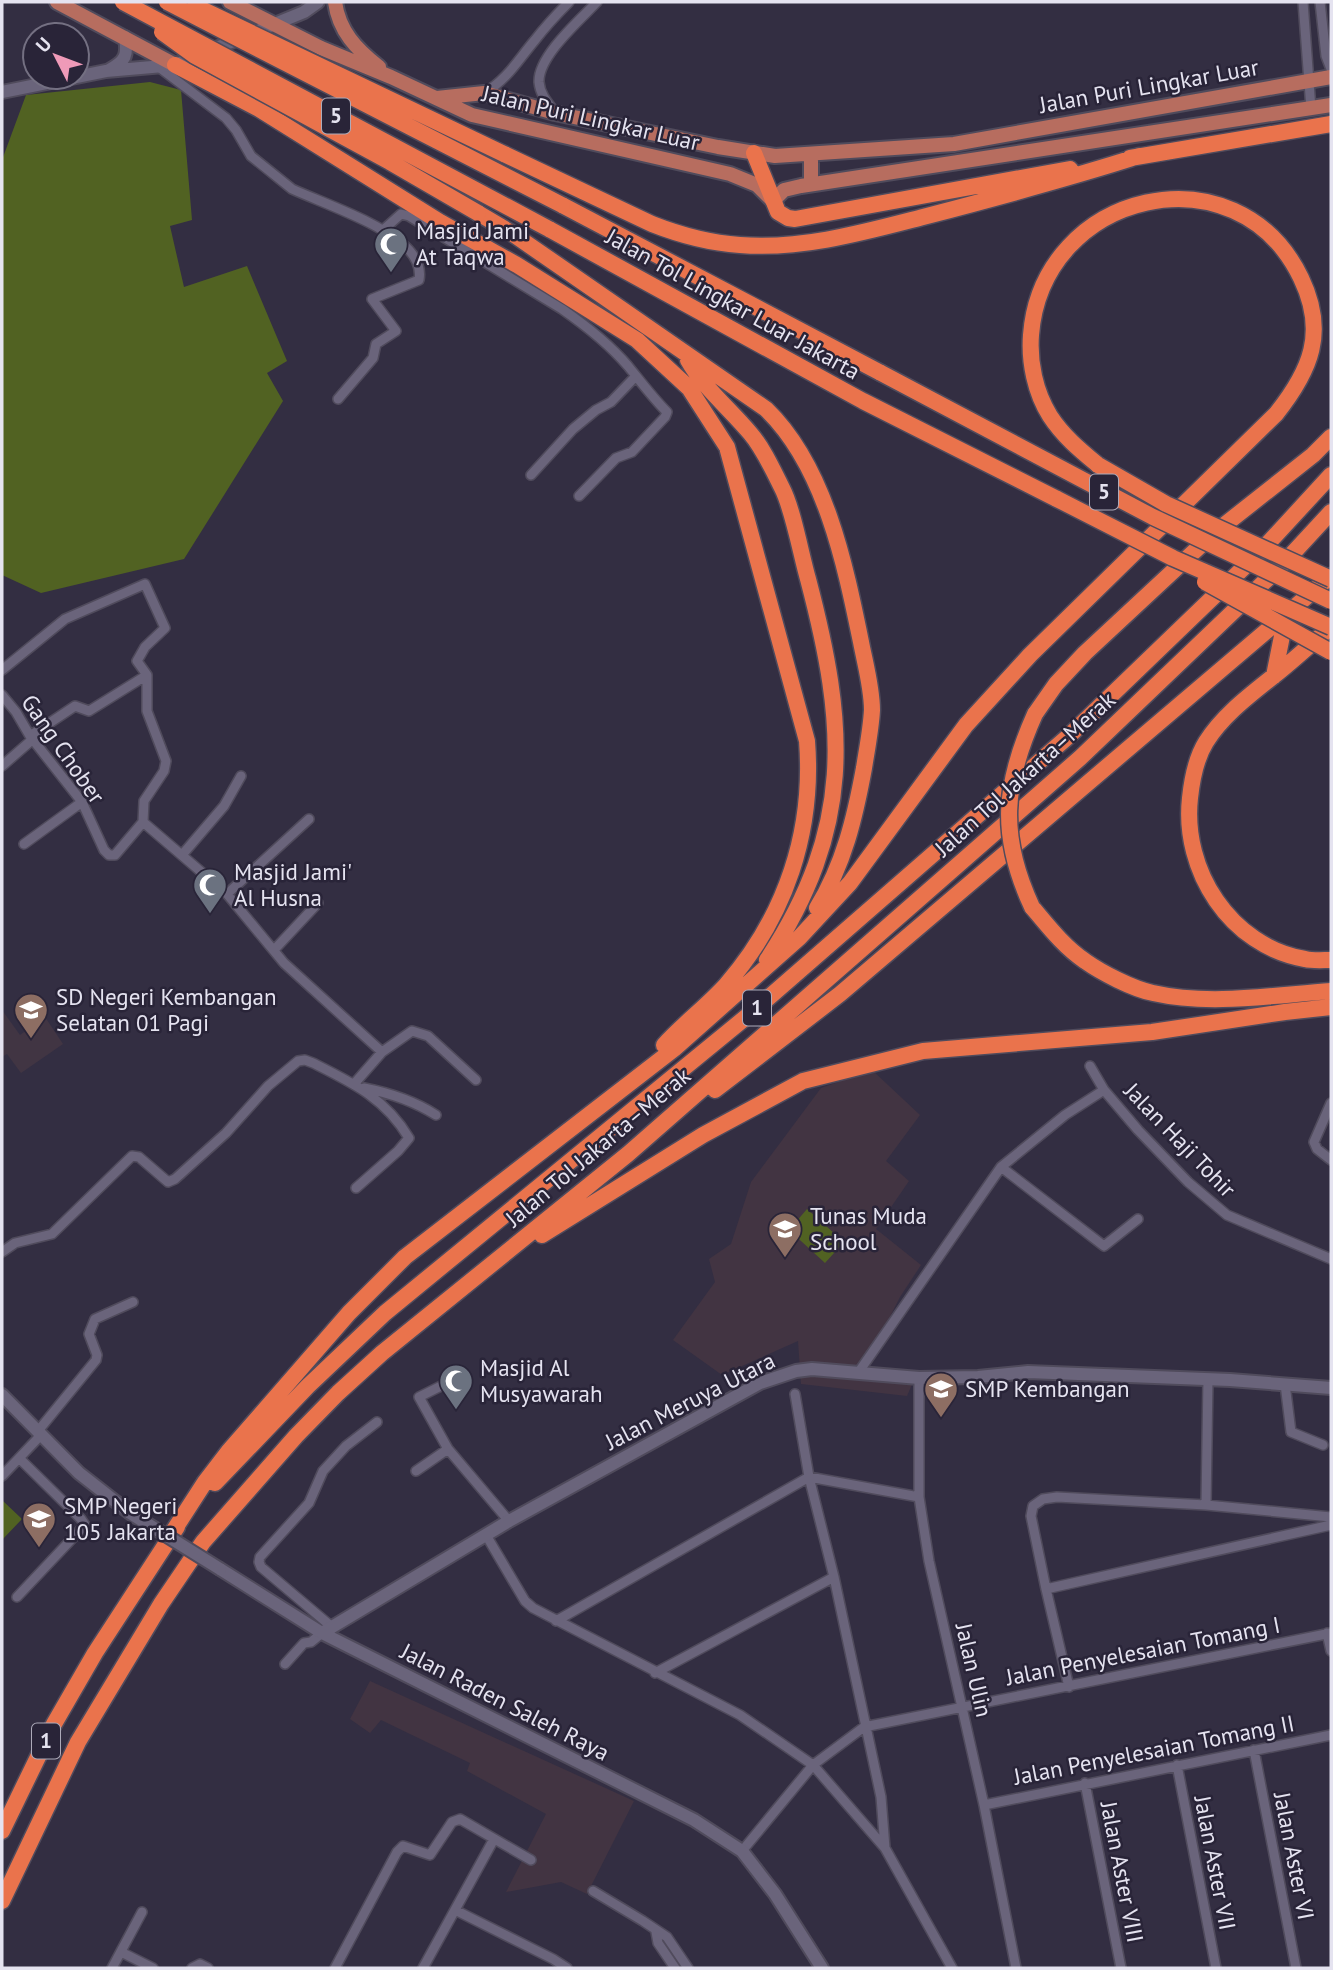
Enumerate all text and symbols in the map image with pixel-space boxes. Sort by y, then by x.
north arrow [21,21,91,91]
text: U [30,32,56,57]
street label: Jalan Puri Lingkar Luar [1036,52,1261,119]
street label: Jalan Puri Lingkar Luar [479,78,703,157]
road number: 5 [322,99,350,134]
place label: Masjid Jami At Taqwa [416,216,529,271]
street label: Jalan Tol Lingkar Luar Jakarta [600,221,865,386]
mosque icon: Masjid Jami At Taqwa [372,225,410,274]
road number: 5 [1090,475,1118,510]
street label: Jalan Tol Jakarta–Merak [928,685,1121,863]
street label: Gang Chober [15,689,112,809]
place label: Masjid Jami' Al Husna [234,857,352,912]
mosque icon: Masjid Jami' Al Husna [191,866,229,915]
place label: SD Negeri Kembangan Selatan 01 Pagi [56,982,277,1037]
road number: 1 [743,990,771,1026]
school or university icon: SD Negeri Kembangan Selatan 01 Pagi [12,991,50,1040]
street label: Jalan Tol Jakarta–Merak [498,1061,696,1233]
street label: Jalan Haji Tohir [1118,1076,1242,1203]
place label: Tunas Muda School [810,1201,927,1256]
school or university icon: Tunas Muda School [766,1210,804,1259]
street label: Jalan Meruya Utara [599,1345,780,1456]
place label: Masjid Al Musyawarah [480,1353,603,1408]
mosque icon: Masjid Al Musyawarah [437,1362,475,1411]
school or university icon: SMP Kembangan [922,1370,960,1419]
place label: SMP Kembangan [965,1374,1130,1403]
place label: SMP Negeri 105 Jakarta [64,1491,177,1546]
school or university icon: SMP Negeri 105 Jakarta [20,1500,58,1549]
street label: Jalan Penyelesaian Tomang I [1002,1610,1282,1692]
street label: Jalan Ulin [949,1619,999,1720]
street label: Jalan Raden Saleh Raya [395,1636,614,1767]
street label: Jalan Penyelesaian Tomang II [1010,1708,1297,1791]
road number: 1 [32,1724,60,1758]
street label: Jalan Aster VI [1268,1789,1321,1922]
street label: Jalan Aster VII [1188,1792,1243,1933]
street label: Jalan Aster VIII [1094,1798,1150,1945]

